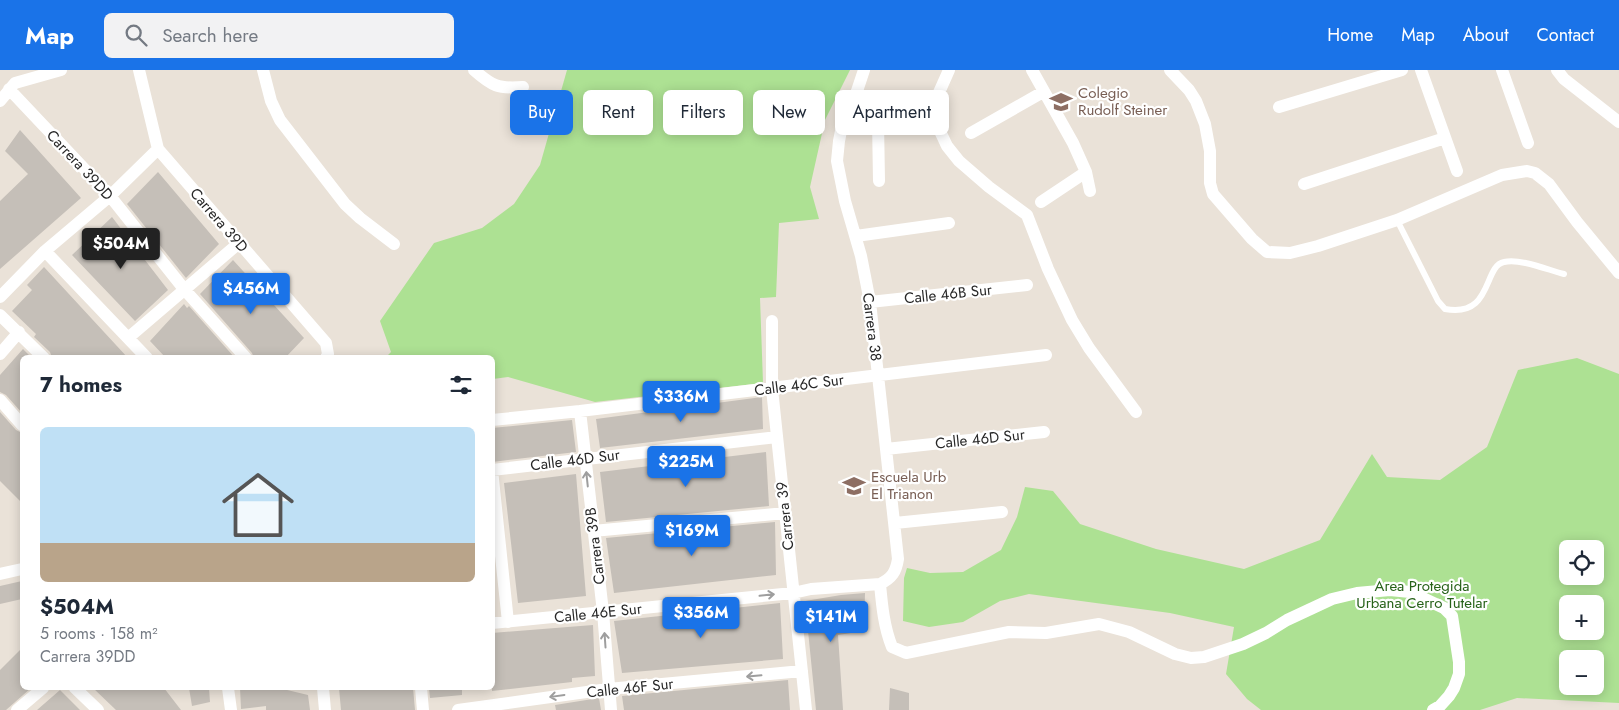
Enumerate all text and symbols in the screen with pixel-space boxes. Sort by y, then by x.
search box [104,13,454,58]
text: Map [25,18,74,53]
icon: search [122,21,150,49]
text: Search here [162,22,258,49]
text: Home [1327,22,1373,48]
text: Map [1401,22,1435,48]
text: About [1463,22,1508,48]
text: Contact [1536,22,1594,48]
place label: Colegio Rudolf Steiner [1078,82,1168,121]
school or university icon: Colegio Rudolf Steiner [1048,89,1074,115]
chip: Buy [510,90,573,135]
chip: Rent [583,90,653,135]
chip: Filters [663,90,743,135]
chip: New [753,90,825,135]
chip: Apartment [835,90,949,135]
street label: Carrera 39DD [41,125,119,205]
street label: Carrera 39D [185,183,253,257]
pin: $504M [86,228,156,270]
text: $504M [93,232,149,255]
pin: $456M [216,272,286,315]
text: $456M [223,277,279,300]
street label: Calle 46B Sur [903,278,994,310]
street label: Carrera 38 [857,292,887,362]
street label: Calle 46C Sur [753,368,846,401]
text: 7 homes [40,370,122,400]
icon: filters [447,371,475,399]
pin: $336M [646,380,716,423]
text: $336M [654,385,708,408]
street label: Calle 46D Sur [934,423,1027,455]
street label: Calle 46D Sur [529,443,622,476]
pin: $225M [651,446,721,488]
text: $225M [658,450,714,473]
icon: home [213,460,303,550]
place label: Escuela Urb El Trianon [871,466,947,505]
one-way arrow [582,471,592,487]
school or university icon: Escuela Urb El Trianon [841,473,867,499]
street label: Carrera 39 [770,481,800,551]
street label: Carrera 39B [579,506,611,586]
pin: $169M [657,514,727,557]
text: $169M [665,519,719,542]
map controls [1559,540,1604,695]
button: locate [1559,540,1604,585]
park label: Area Protegida Urbana Cerro Tutelar [1356,575,1489,614]
one-way arrow [759,590,775,600]
text: $504M [40,592,114,622]
button: + [1559,595,1604,640]
pin: $356M [666,596,736,639]
street label: Calle 46E Sur [553,597,644,629]
pin: $141M [796,600,866,643]
text: $356M [673,601,729,624]
text: $141M [805,605,857,628]
text: 5 rooms · 158 m² [40,622,158,645]
one-way arrow [600,632,609,648]
text: Carrera 39DD [40,645,135,668]
button: − [1559,650,1604,695]
one-way arrow [746,671,762,680]
street label: Calle 46F Sur [585,672,675,703]
one-way arrow [550,691,566,701]

